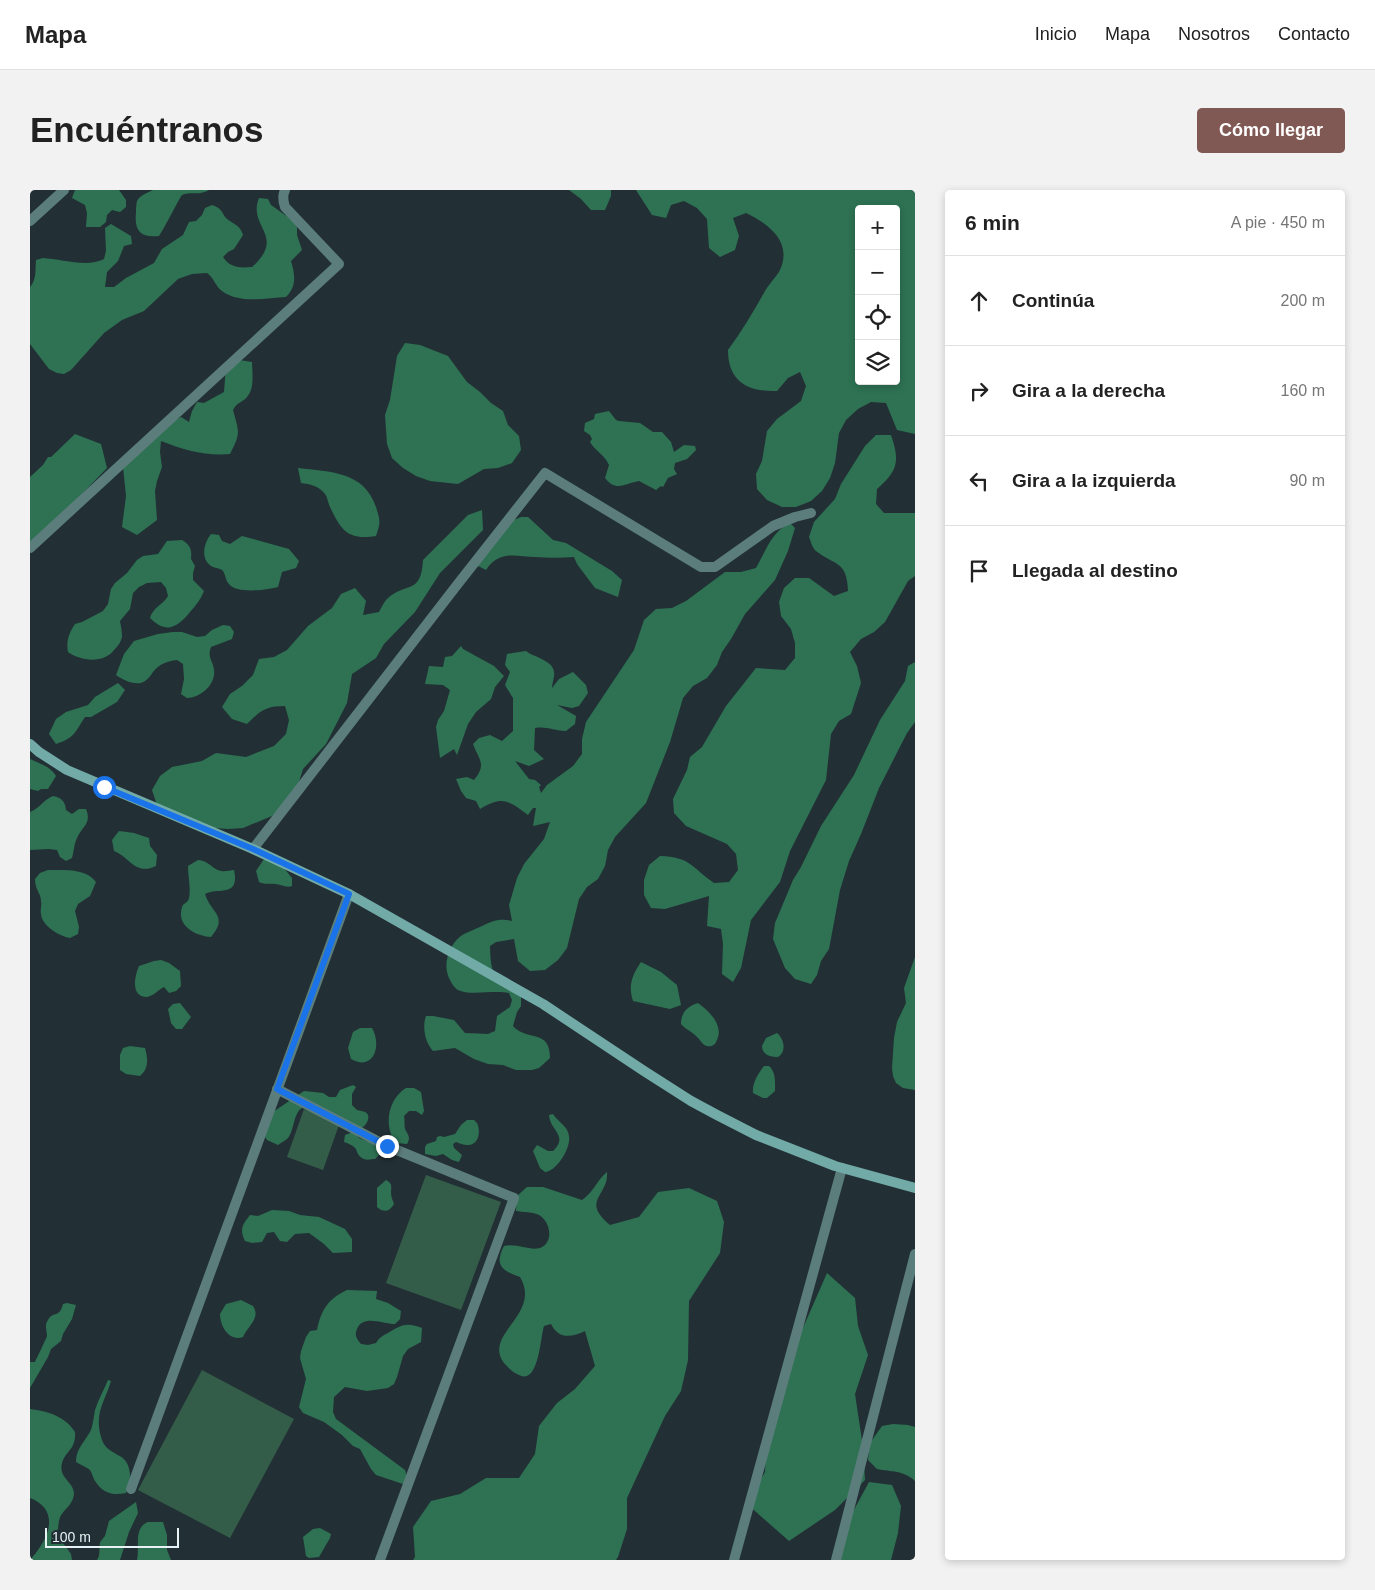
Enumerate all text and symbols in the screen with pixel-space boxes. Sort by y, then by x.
text: Mapa [25,21,86,48]
text: Inicio [1035,24,1077,44]
text: Mapa [1105,24,1150,44]
text: Nosotros [1178,24,1250,44]
text: Contacto [1278,24,1350,44]
button: Cómo llegar [1197,108,1345,153]
text: Encuéntranos [30,110,263,149]
map controls [855,205,900,385]
button: + [855,205,900,250]
text: 6 min [965,211,1020,234]
text: A pie · 450 m [1231,214,1325,231]
button: − [855,250,900,295]
icon: ahead [965,287,993,315]
text: Continúa [1012,290,1094,311]
text: 200 m [1281,292,1325,309]
button: locate [855,295,900,340]
button: layers [855,340,900,385]
icon: right [965,377,993,405]
text: Gira a la derecha [1012,380,1165,401]
text: 160 m [1281,382,1325,399]
icon: left [965,467,993,495]
text: Gira a la izquierda [1012,470,1176,491]
text: 90 m [1289,472,1325,489]
icon: arrive [965,557,993,585]
text: Llegada al destino [1012,560,1178,581]
route start [93,776,116,799]
route end [376,1135,399,1158]
scale bar [45,1525,179,1548]
text: 100 m [52,1529,91,1545]

